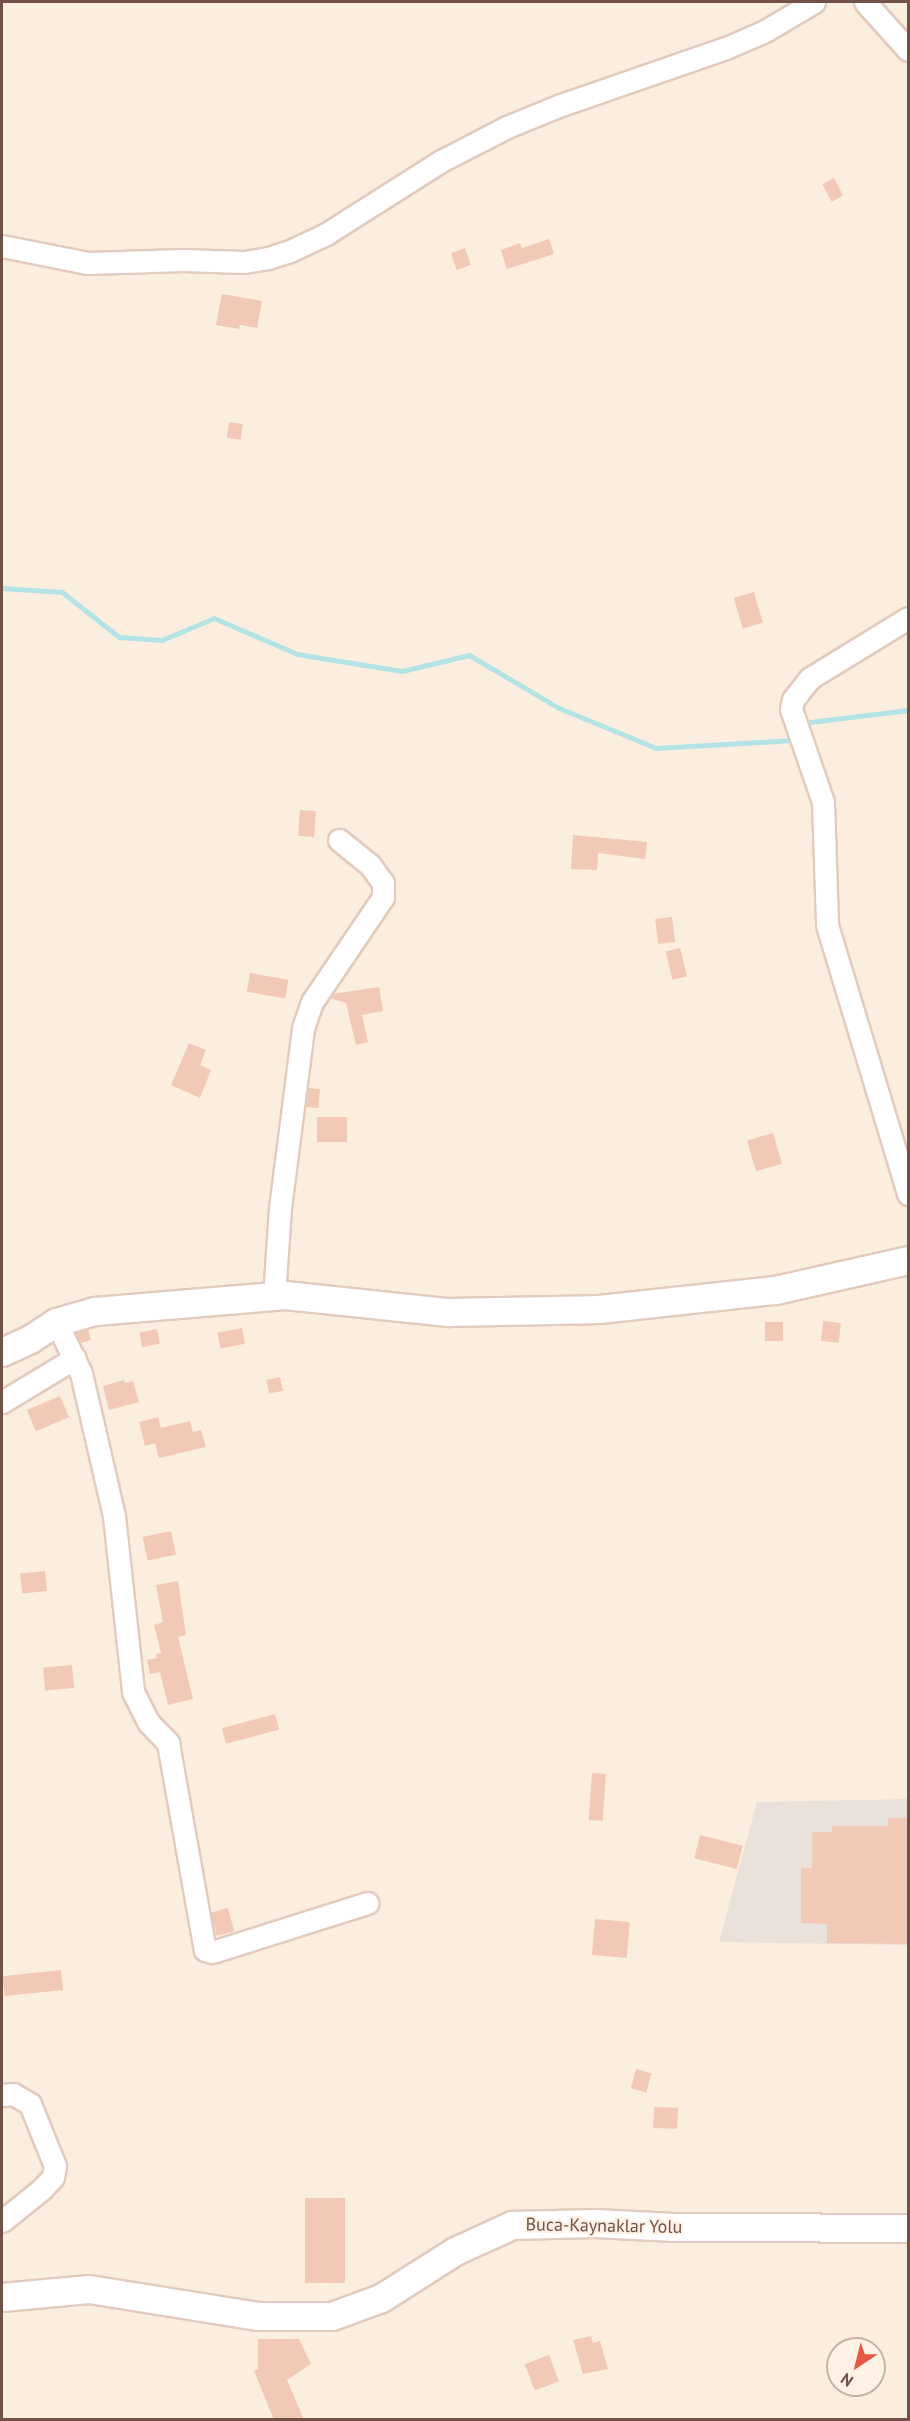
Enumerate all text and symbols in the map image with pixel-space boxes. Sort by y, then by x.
street label: Buca-Kaynaklar Yolu [525,2214,683,2238]
north arrow [826,2337,886,2397]
text: N [837,2369,857,2391]

